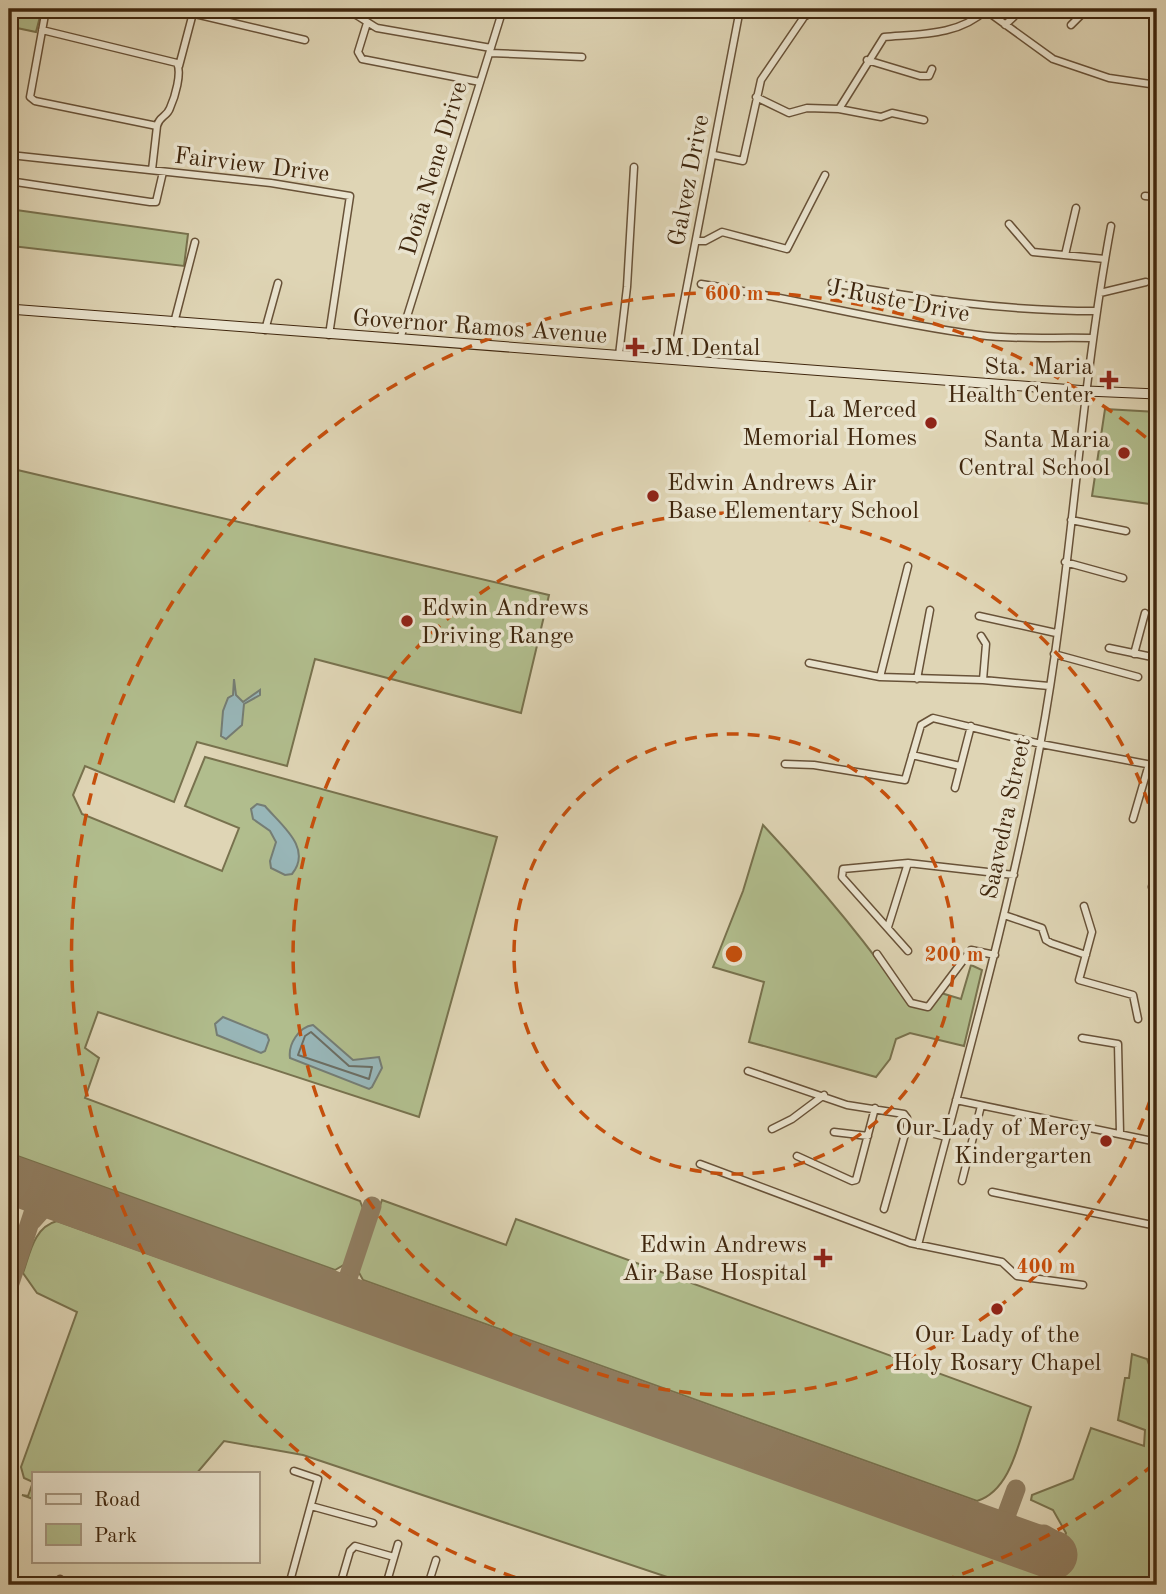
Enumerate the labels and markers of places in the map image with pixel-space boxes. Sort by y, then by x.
marker: JM Dental [625,337,645,357]
place label: JM Dental [651,337,760,361]
place label: Sta. Maria Health Center [947,356,1093,408]
marker: Sta. Maria Health Center [1099,370,1119,390]
place label: La Merced Memorial Homes [742,399,917,451]
marker: La Merced Memorial Homes [923,415,939,431]
place label: Santa Maria Central School [958,429,1110,481]
marker: Santa Maria Central School [1116,445,1132,461]
place label: Edwin Andrews Air Base Elementary School [667,472,919,524]
marker: Edwin Andrews Air Base Elementary School [645,488,661,504]
place label: Edwin Andrews Driving Range [421,597,589,649]
marker: Edwin Andrews Driving Range [399,613,415,629]
centre of rings [722,942,746,966]
place label: Our Lady of Mercy Kindergarten [895,1117,1092,1169]
marker: Our Lady of Mercy Kindergarten [1098,1133,1114,1149]
place label: Edwin Andrews Air Base Hospital [622,1234,807,1286]
marker: Edwin Andrews Air Base Hospital [813,1248,833,1268]
marker: Our Lady of the Holy Rosary Chapel [989,1301,1005,1317]
place label: Our Lady of the Holy Rosary Chapel [893,1324,1101,1376]

